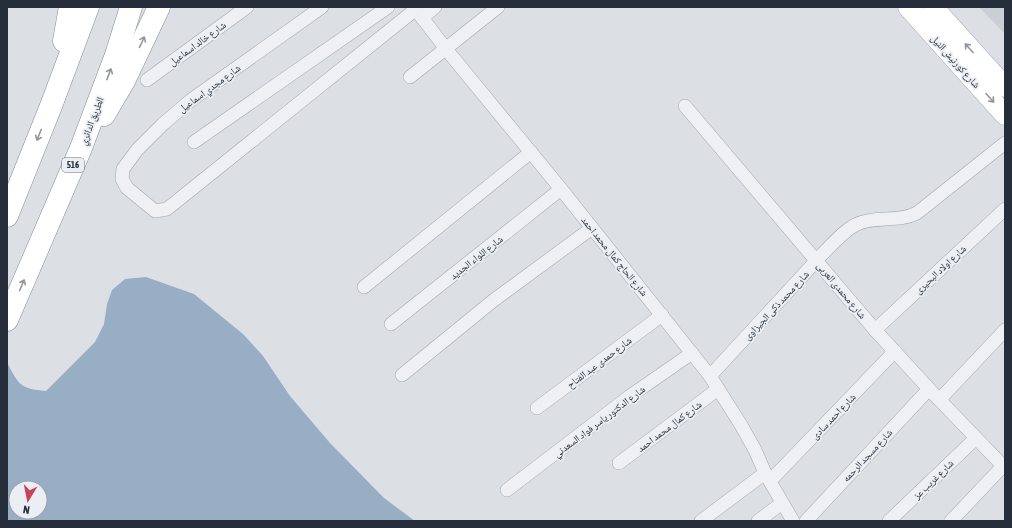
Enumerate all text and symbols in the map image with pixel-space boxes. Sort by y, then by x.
street label: شارع خالد اسماعيل [167,19,229,69]
street label: شارع كورنيش النيل [928,32,983,91]
one-way arrow [139,37,146,49]
one-way arrow [965,43,974,53]
street label: شارع مجدي اسماعيل [176,62,244,117]
one-way arrow [105,68,113,80]
one-way arrow [986,93,995,103]
street label: الطريق الدائري [77,96,108,148]
one-way arrow [35,129,43,141]
road number: 516 [62,158,84,172]
street label: شارع الحاج كمال محمد احمد [578,214,650,299]
street label: شارع اللواء الجديد [448,233,506,282]
street label: شارع اولاد البحيرى [912,243,969,297]
street label: شارع محمدى العربى [814,260,869,322]
street label: شارع محمد ذكى الجيزاوى [742,268,812,343]
one-way arrow [19,279,27,291]
street label: شارع حمدى عبد الفتاح [565,334,635,391]
street label: شارع الدكتور ياسر فواد السعدني [551,383,649,461]
street label: شارع احمد سادى [809,391,859,442]
street label: شارع كمال محمد احمد [635,398,705,455]
street label: شارع مسجد الرحمه [840,426,896,485]
street label: شارع غريب عز [910,457,957,503]
north arrow [8,480,48,520]
text: N [22,503,31,516]

